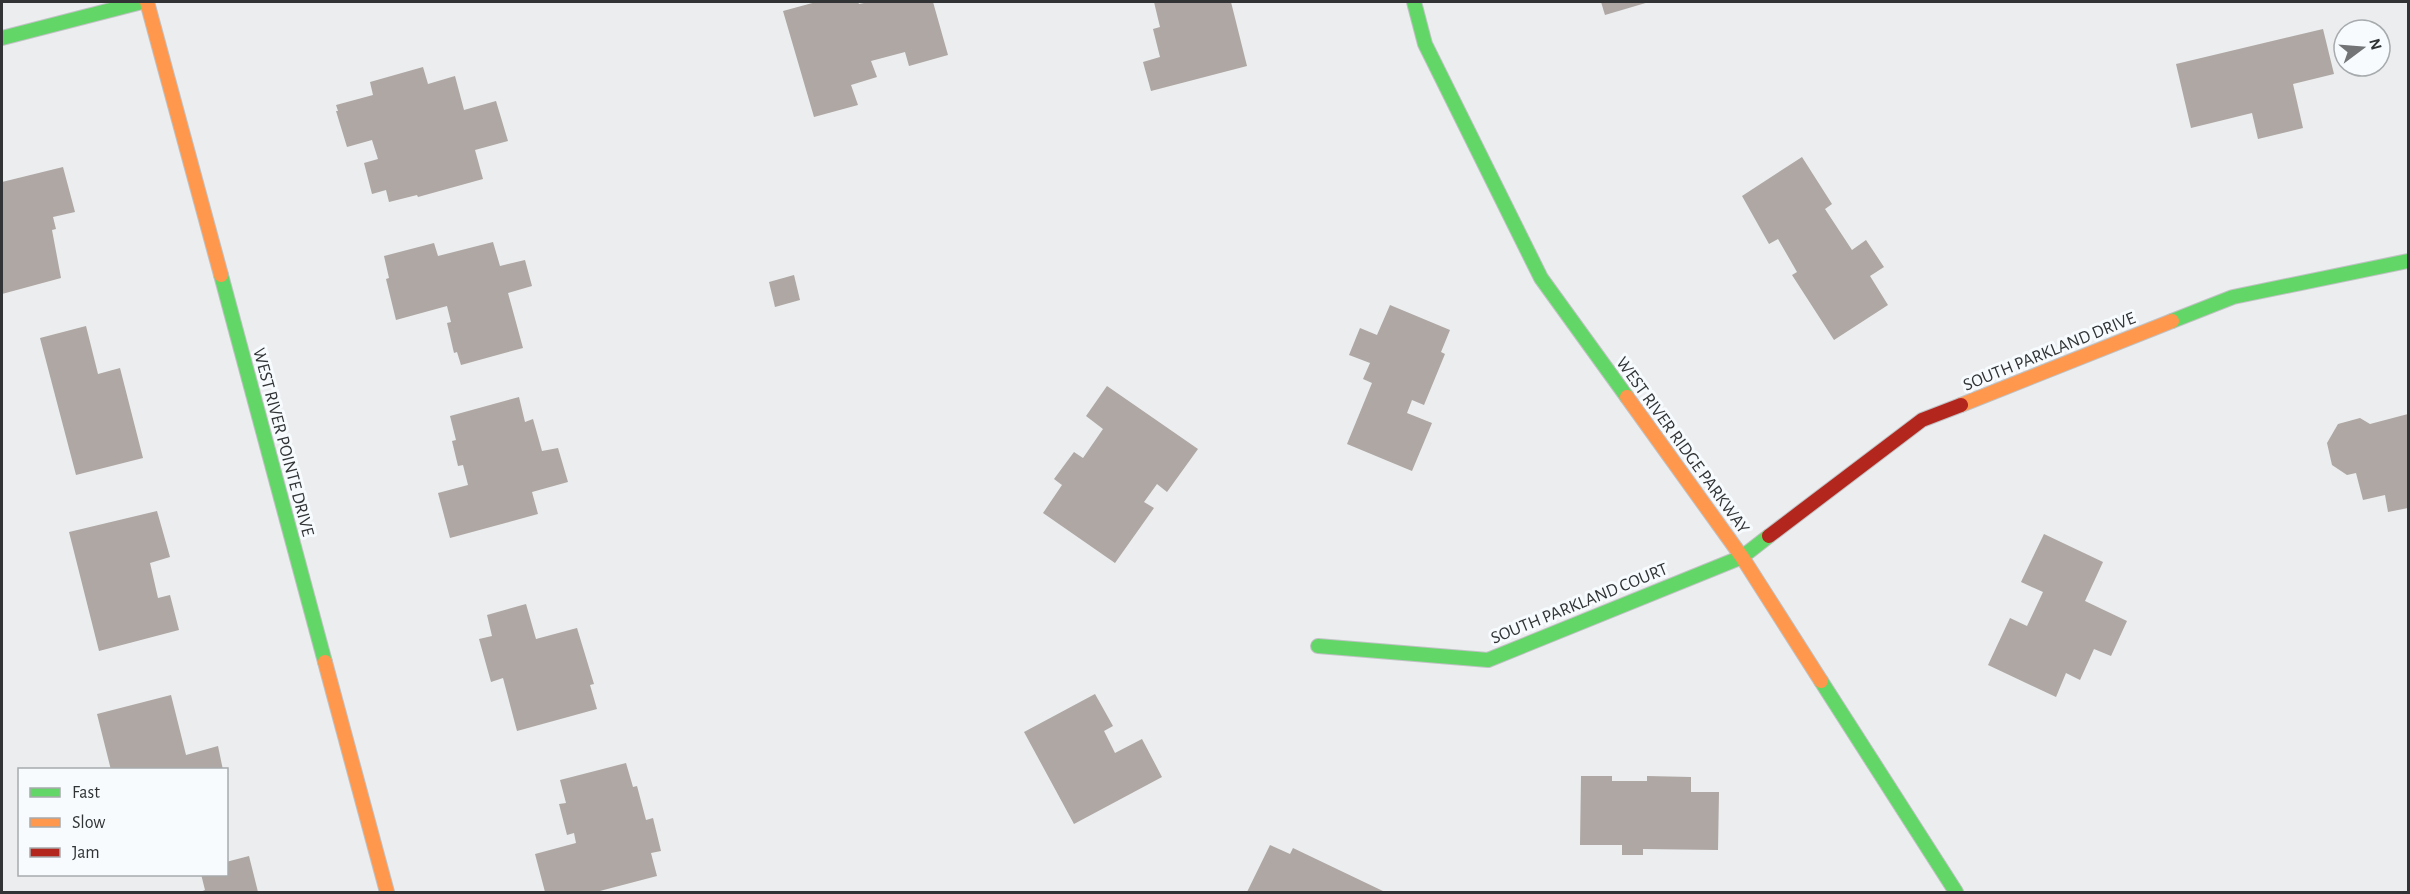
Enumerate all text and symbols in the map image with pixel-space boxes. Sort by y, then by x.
north arrow [2332,18,2392,78]
text: N [2366,37,2385,52]
street label: SOUTH PARKLAND DRIVE [1961,309,2138,395]
street label: WEST RIVER POINTE DRIVE [249,346,317,539]
street label: WEST RIVER RIDGE PARKWAY [1612,354,1752,538]
street label: SOUTH PARKLAND COURT [1488,560,1671,648]
legend [18,768,228,876]
text: Fast [72,784,100,802]
text: Slow [72,814,105,832]
text: Jam [72,844,100,862]

